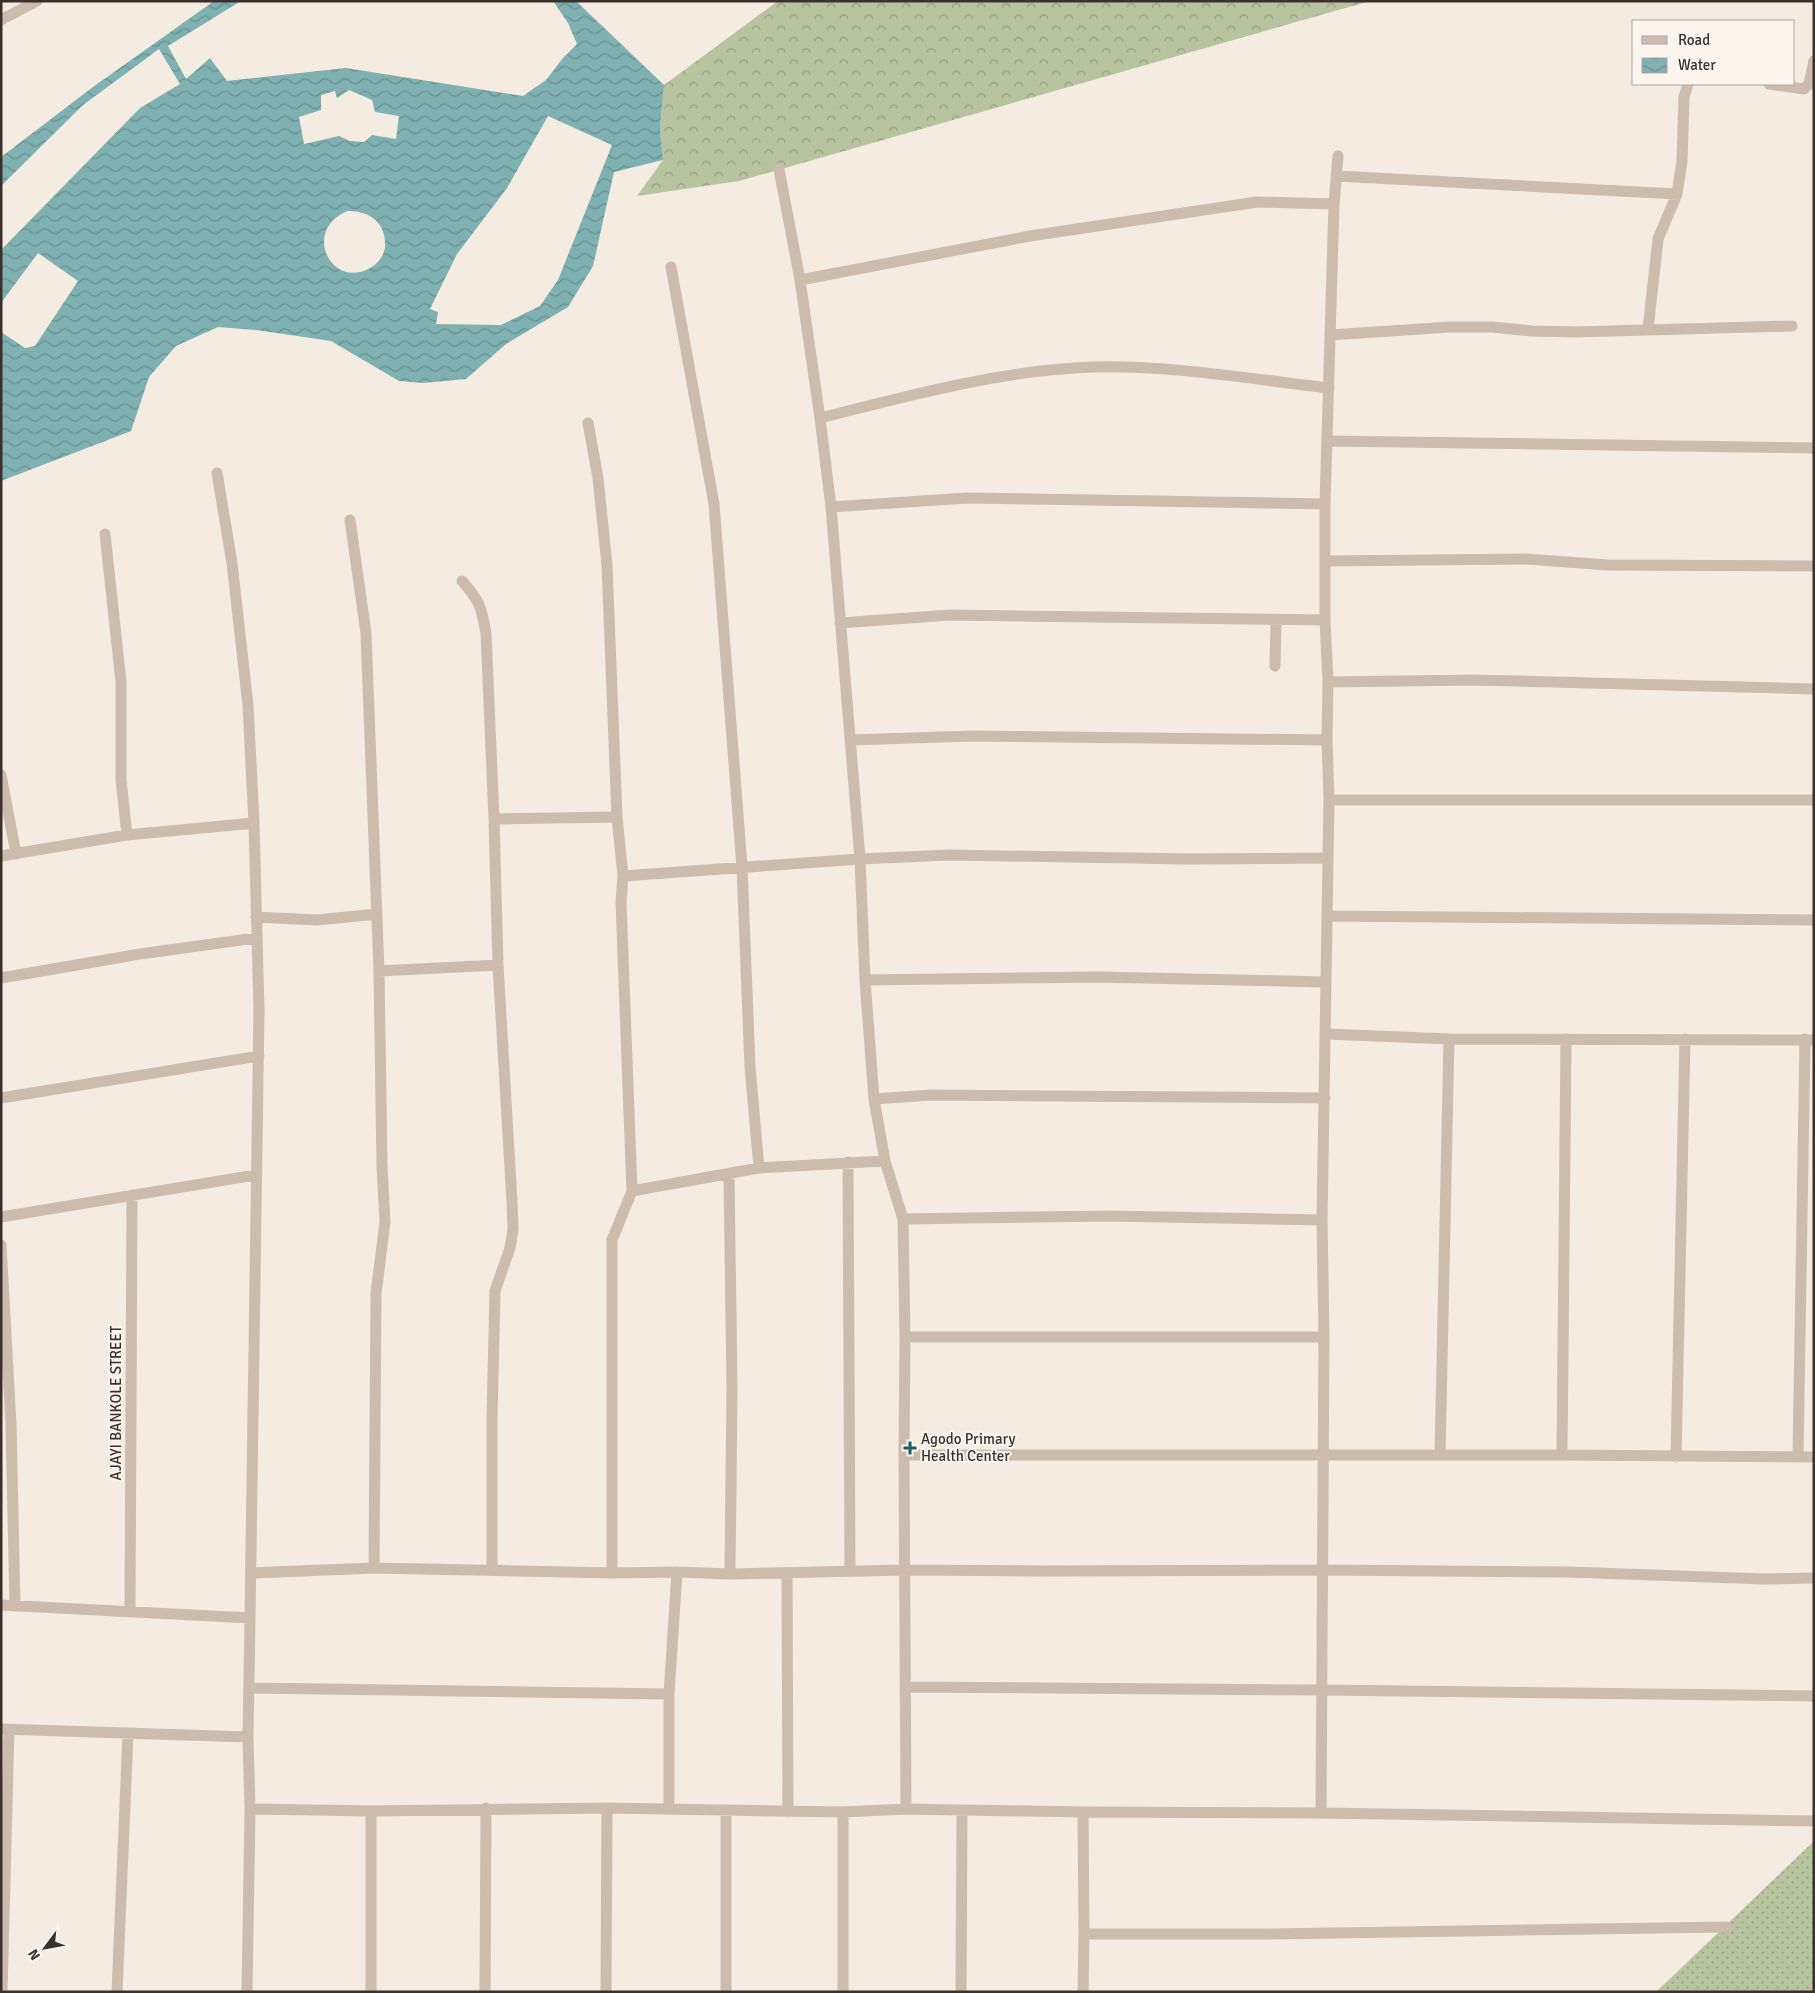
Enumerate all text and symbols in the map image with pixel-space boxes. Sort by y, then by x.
legend [1632,20,1795,85]
text: Road [1678,31,1710,49]
text: Water [1678,56,1716,74]
street label: AJAYI BANKOLE STREET [107,1325,125,1480]
place label: Agodo Primary Health Center [921,1430,1015,1465]
marker: Agodo Primary Health Center [903,1441,917,1455]
north arrow [20,1923,70,1973]
text: N [25,1946,44,1963]

